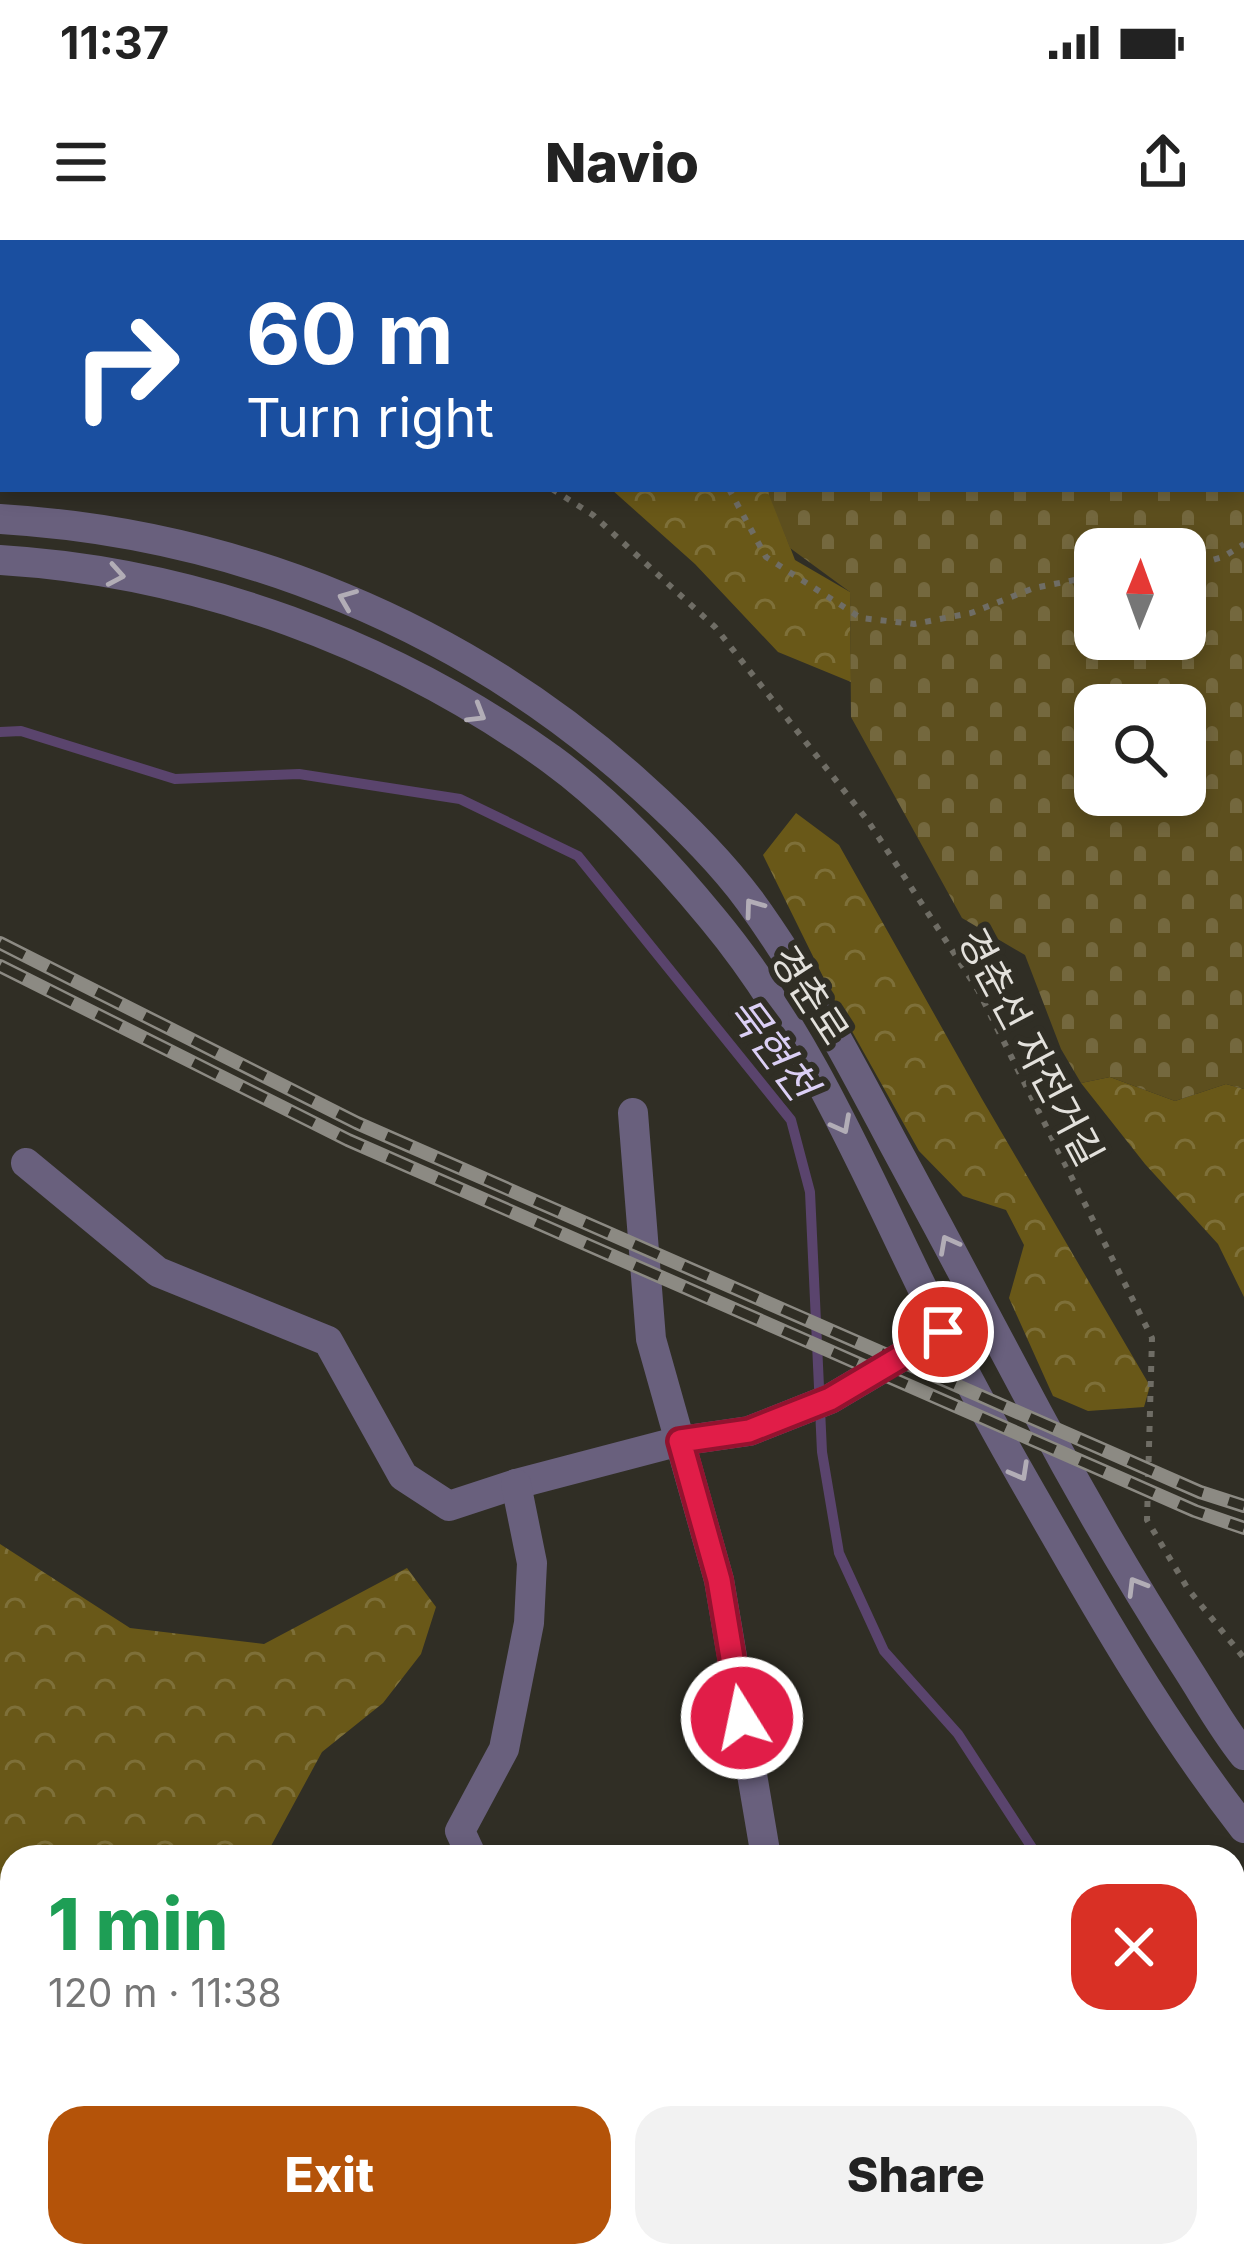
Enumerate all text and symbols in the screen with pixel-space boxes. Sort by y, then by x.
text: 11:37 [60,15,169,70]
icon: menu [48,129,114,195]
icon: share [1130,129,1196,195]
text: Navio [545,130,699,195]
text: 60 m [246,283,454,384]
icon: right [48,288,204,444]
text: Turn right [246,385,494,450]
north arrow [1074,528,1206,660]
map controls [1074,528,1206,816]
one-way arrow [106,561,126,587]
one-way arrow [338,588,359,613]
button: search [1074,684,1206,816]
one-way arrow [464,700,486,722]
one-way arrow [746,899,768,920]
street label: 경춘선 자전거길 [949,920,1114,1174]
street label: 경춘로 [761,937,859,1053]
water label: 묵현천 [717,986,830,1113]
one-way arrow [828,1113,851,1134]
one-way arrow [939,1236,962,1257]
pin [892,1281,994,1383]
icon: arrive [910,1299,976,1365]
one-way arrow [1006,1459,1029,1481]
one-way arrow [1127,1577,1150,1599]
position arrow [679,1655,805,1781]
text: 1 min [48,1880,228,1967]
button: close [1071,1884,1197,2010]
text: 120 m · 11:38 [48,1969,282,2016]
button: Exit [48,2106,611,2244]
button: Share [635,2106,1197,2244]

